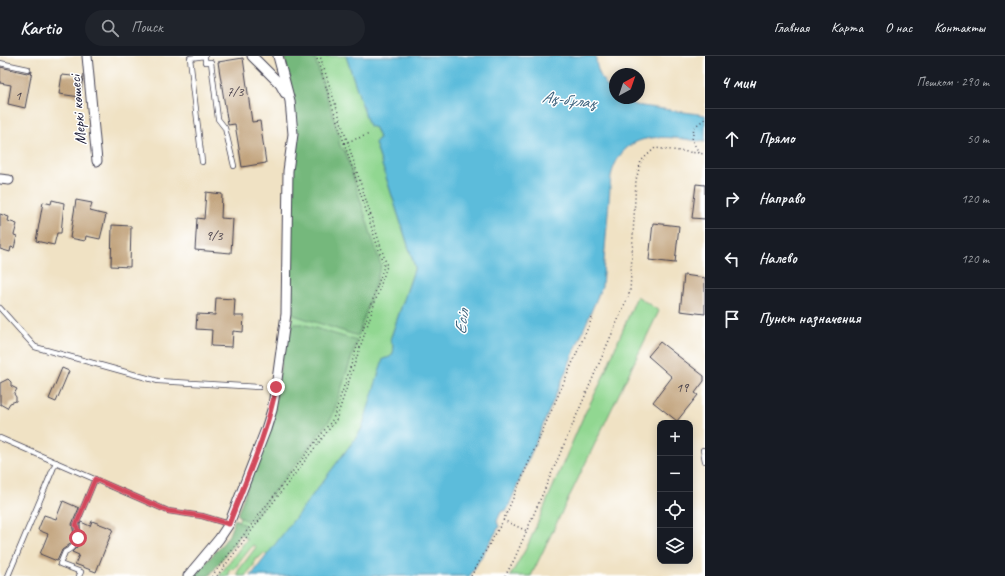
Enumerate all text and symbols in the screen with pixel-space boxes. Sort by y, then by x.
search box [85,10,365,46]
text: Kartio [20,16,61,40]
icon: search [99,17,121,39]
text: Поиск [131,18,163,37]
text: Главная [774,19,809,36]
text: Карта [831,19,863,36]
text: О нас [885,19,912,36]
text: Контакты [934,19,985,36]
north arrow [609,68,645,104]
street label: Меркі көшесі [65,72,91,146]
text: 4 мин [721,72,756,93]
text: Пешком · 290 m [916,74,989,90]
house number: 7/3 [226,83,245,100]
water label: Ақ-бұлақ [541,86,599,113]
house number: 1 [15,87,22,104]
icon: ahead [721,128,743,150]
text: Прямо [759,129,795,148]
text: 50 m [967,131,989,147]
icon: right [721,188,743,210]
text: Направо [759,189,805,208]
text: 120 m [961,191,989,207]
house number: 9/3 [205,227,224,244]
icon: left [721,248,743,270]
text: Налево [759,249,797,268]
text: 120 m [961,251,989,267]
water label: Есіл [450,306,474,336]
icon: arrive [721,308,743,330]
text: Пункт назначения [759,309,861,328]
route end [267,378,285,396]
house number: 19 [676,379,690,396]
map controls [657,420,693,564]
button: + [657,420,693,456]
button: − [657,456,693,492]
button: locate [657,492,693,528]
button: layers [657,528,693,564]
route start [69,529,87,547]

